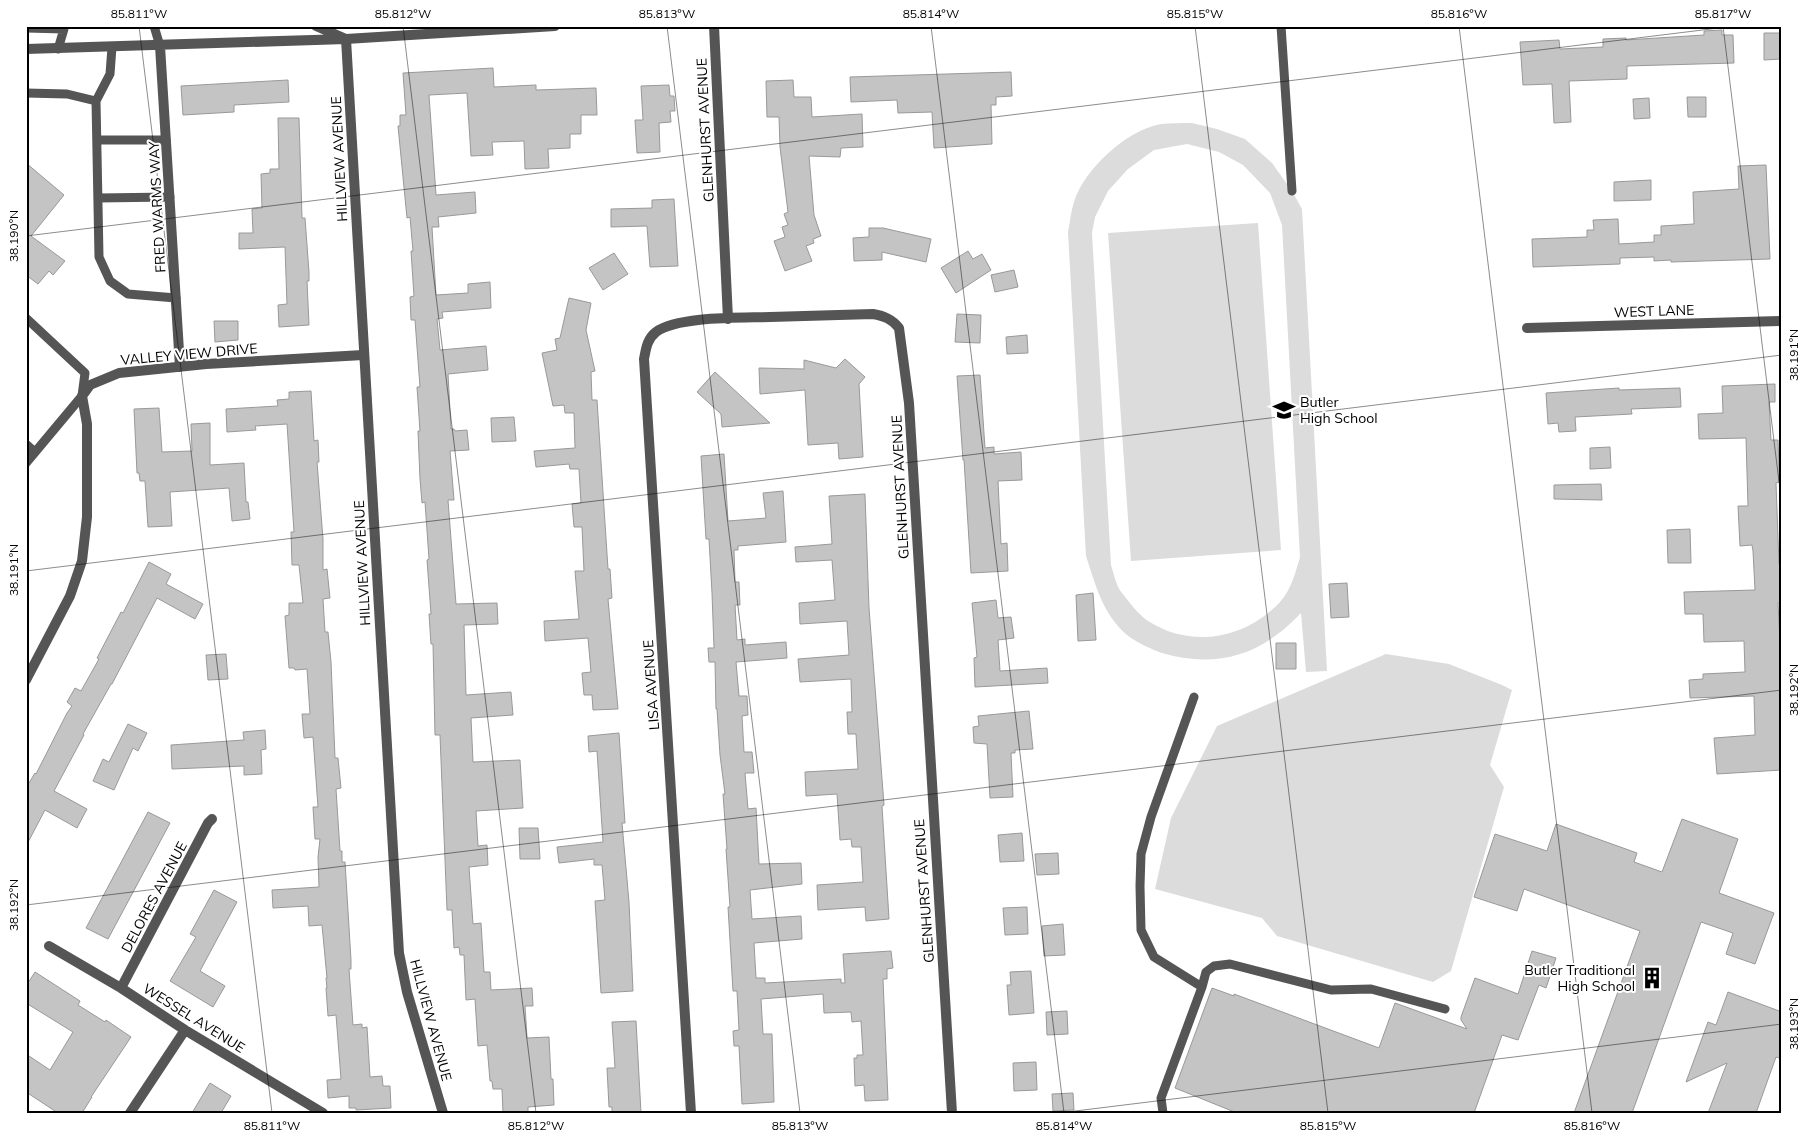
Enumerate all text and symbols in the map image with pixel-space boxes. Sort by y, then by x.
text: 85.811°W [111,6,167,21]
text: 85.812°W [375,6,431,21]
text: 85.813°W [639,6,695,21]
text: 85.814°W [903,6,959,21]
text: 85.815°W [1167,6,1223,21]
text: 85.816°W [1431,6,1487,21]
text: 85.817°W [1695,6,1751,21]
street label: GLENHURST AVENUE [692,58,718,202]
street label: HILLVIEW AVENUE [327,96,351,222]
street label: FRED WARMS WAY [145,140,169,273]
text: 38.190°N [6,210,21,262]
street label: WEST LANE [1613,301,1695,321]
text: 38.191°N [1786,329,1801,381]
street label: VALLEY VIEW DRIVE [120,339,258,369]
place label: Butler High School [1300,393,1378,427]
school or university icon: Butler High School [1271,397,1297,423]
street label: GLENHURST AVENUE [887,415,913,559]
street label: HILLVIEW AVENUE [350,500,374,626]
text: 38.191°N [6,544,21,596]
street label: LISA AVENUE [639,639,663,731]
text: 38.192°N [1786,664,1801,716]
street label: GLENHURST AVENUE [910,818,938,964]
street label: DELORES AVENUE [117,838,191,956]
text: 38.192°N [6,879,21,931]
street label: HILLVIEW AVENUE [406,957,456,1083]
place label: Butler Traditional High School [1524,961,1635,995]
building icon: Butler Traditional High School [1639,965,1665,991]
street label: WESSEL AVENUE [140,979,248,1057]
text: 38.193°N [1786,998,1801,1050]
text: 85.811°W [244,1118,300,1133]
text: 85.812°W [508,1118,564,1133]
text: 85.813°W [772,1118,828,1133]
text: 85.814°W [1036,1118,1092,1133]
text: 85.815°W [1300,1118,1356,1133]
text: 85.816°W [1564,1118,1620,1133]

